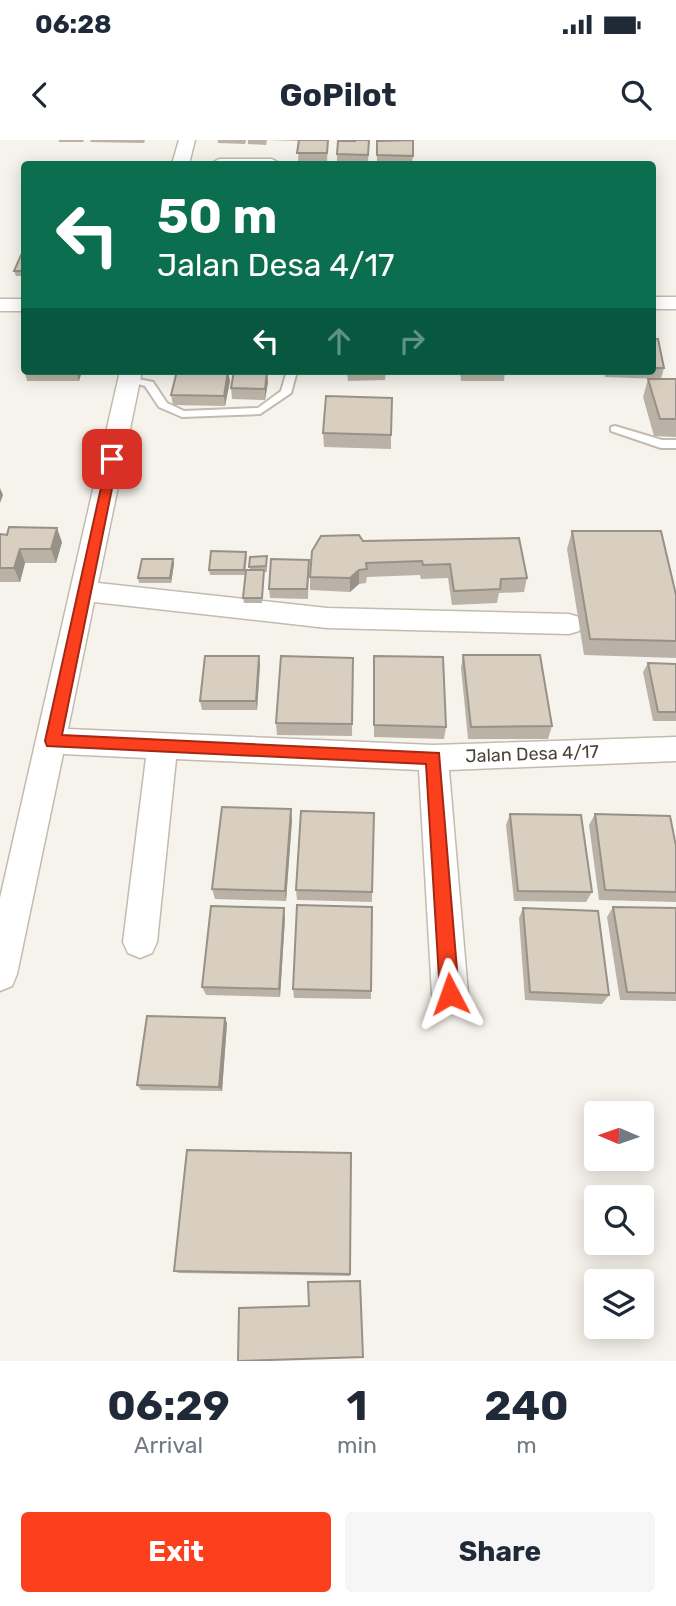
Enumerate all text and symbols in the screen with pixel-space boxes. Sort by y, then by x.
text: 06:28 [35,9,112,40]
icon: back [21,76,59,114]
text: GoPilot [280,76,396,114]
icon: search [617,76,655,114]
text: 50 m [157,187,277,245]
icon: left [42,189,133,280]
text: Jalan Desa 4/17 [157,246,395,284]
icon: left [247,322,285,360]
icon: ahead [320,322,358,360]
icon: right [393,322,431,360]
pin [82,429,142,489]
icon: arrive [93,440,131,478]
street label: Jalan Desa 4/17 [465,741,599,767]
position arrow [413,957,487,1031]
north arrow [584,1101,654,1171]
map controls [584,1101,654,1339]
button: search [584,1185,654,1255]
button: layers [584,1269,654,1339]
text: 06:29 [107,1381,230,1431]
text: 1 [347,1381,367,1431]
text: 240 [484,1381,569,1431]
text: Arrival [134,1431,203,1459]
text: min [337,1431,377,1459]
text: m [516,1431,537,1459]
button: Exit [21,1512,331,1592]
button: Share [345,1512,655,1592]

